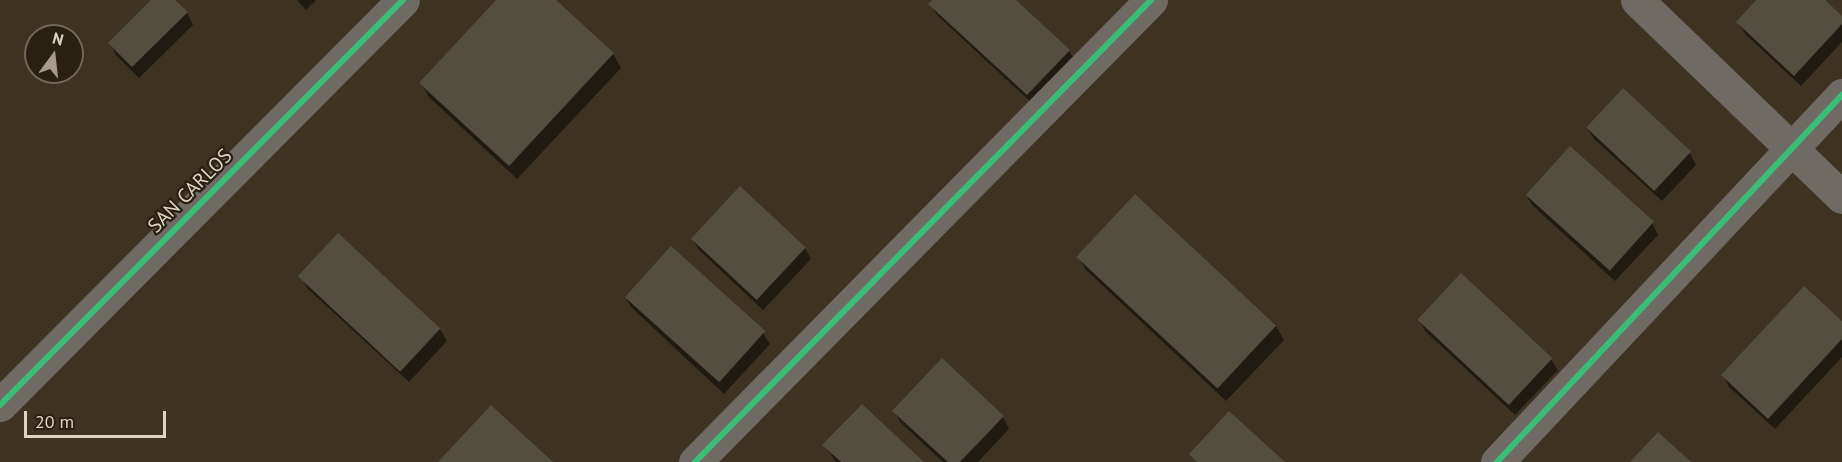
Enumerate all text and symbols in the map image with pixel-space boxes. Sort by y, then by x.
north arrow [24,24,84,84]
text: N [50,28,66,50]
street label: SAN CARLOS [143,144,237,238]
scale bar [27,399,170,437]
text: 20 m [35,410,74,433]

